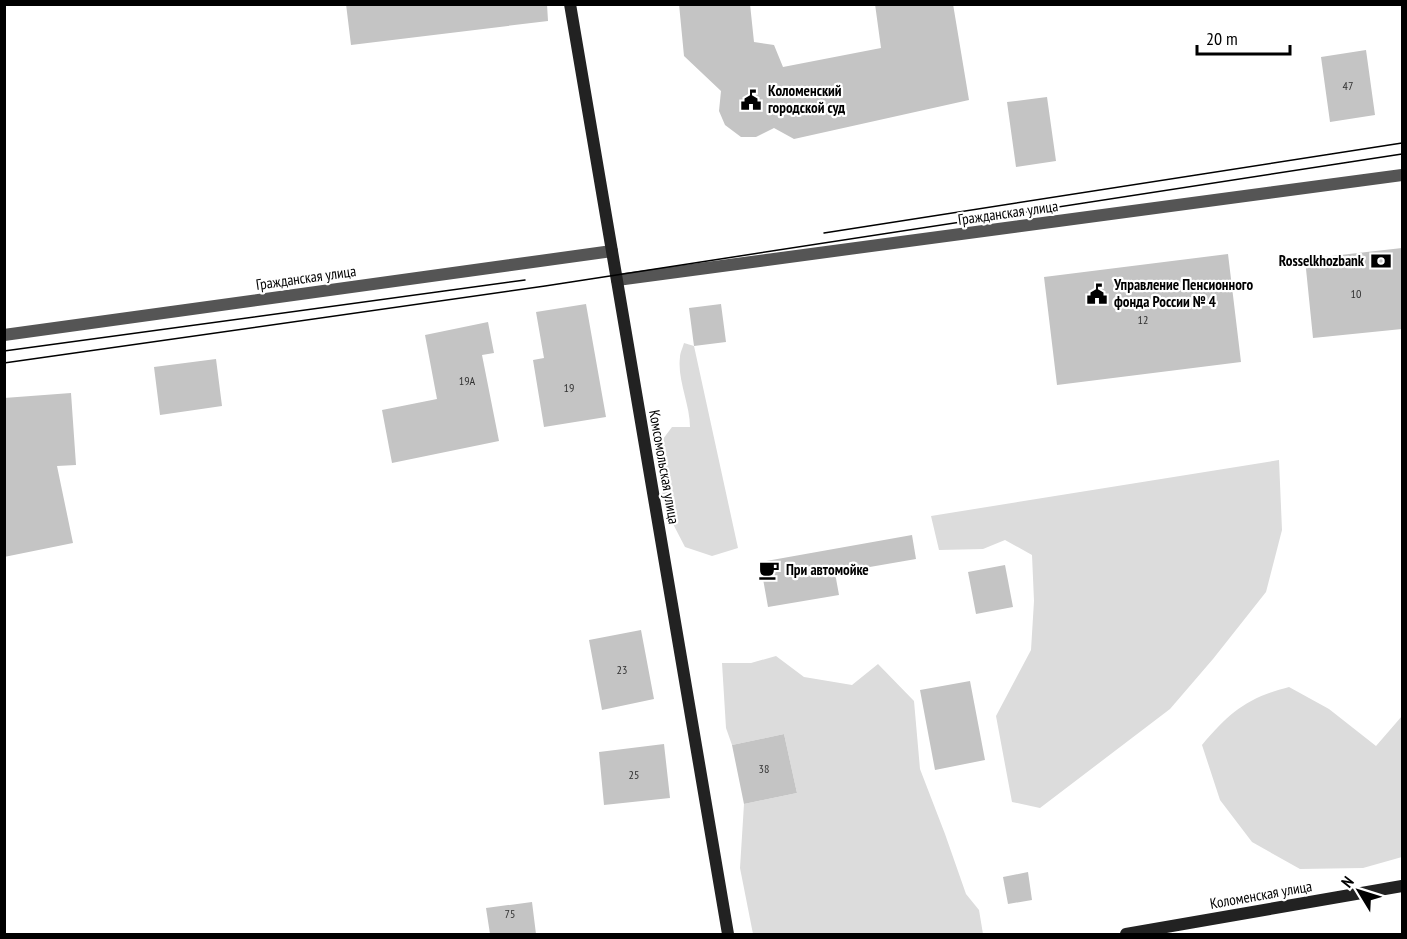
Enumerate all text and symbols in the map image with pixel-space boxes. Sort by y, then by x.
scale bar [1197,18,1290,56]
text: 20 m [1206,27,1238,50]
house number: 47 [1343,78,1353,93]
place label: Коломенский городской суд [768,81,845,117]
public building icon: Коломенский городской суд [739,88,763,112]
street label: Гражданская улица [957,196,1059,229]
bank icon: Rosselkhozbank [1369,249,1393,273]
place label: Rosselkhozbank [1279,251,1365,270]
street label: Гражданская улица [255,261,357,294]
place label: Управление Пенсионного фонда России № 4 [1113,275,1253,311]
public building icon: Управление Пенсионного фонда России № 4 [1085,282,1109,306]
house number: 10 [1351,286,1361,301]
house number: 12 [1138,312,1148,327]
house number: 19А [459,373,476,388]
house number: 19 [564,380,574,395]
street label: Комсомольская улица [645,408,684,525]
cafe icon: При автомойке [757,558,781,582]
place label: При автомойке [786,560,869,579]
house number: 23 [617,662,627,677]
house number: 38 [759,761,769,776]
house number: 25 [629,767,639,782]
north arrow [1329,861,1389,921]
text: N [1337,872,1358,891]
street label: Коломенская улица [1208,876,1313,913]
house number: 75 [505,906,515,921]

